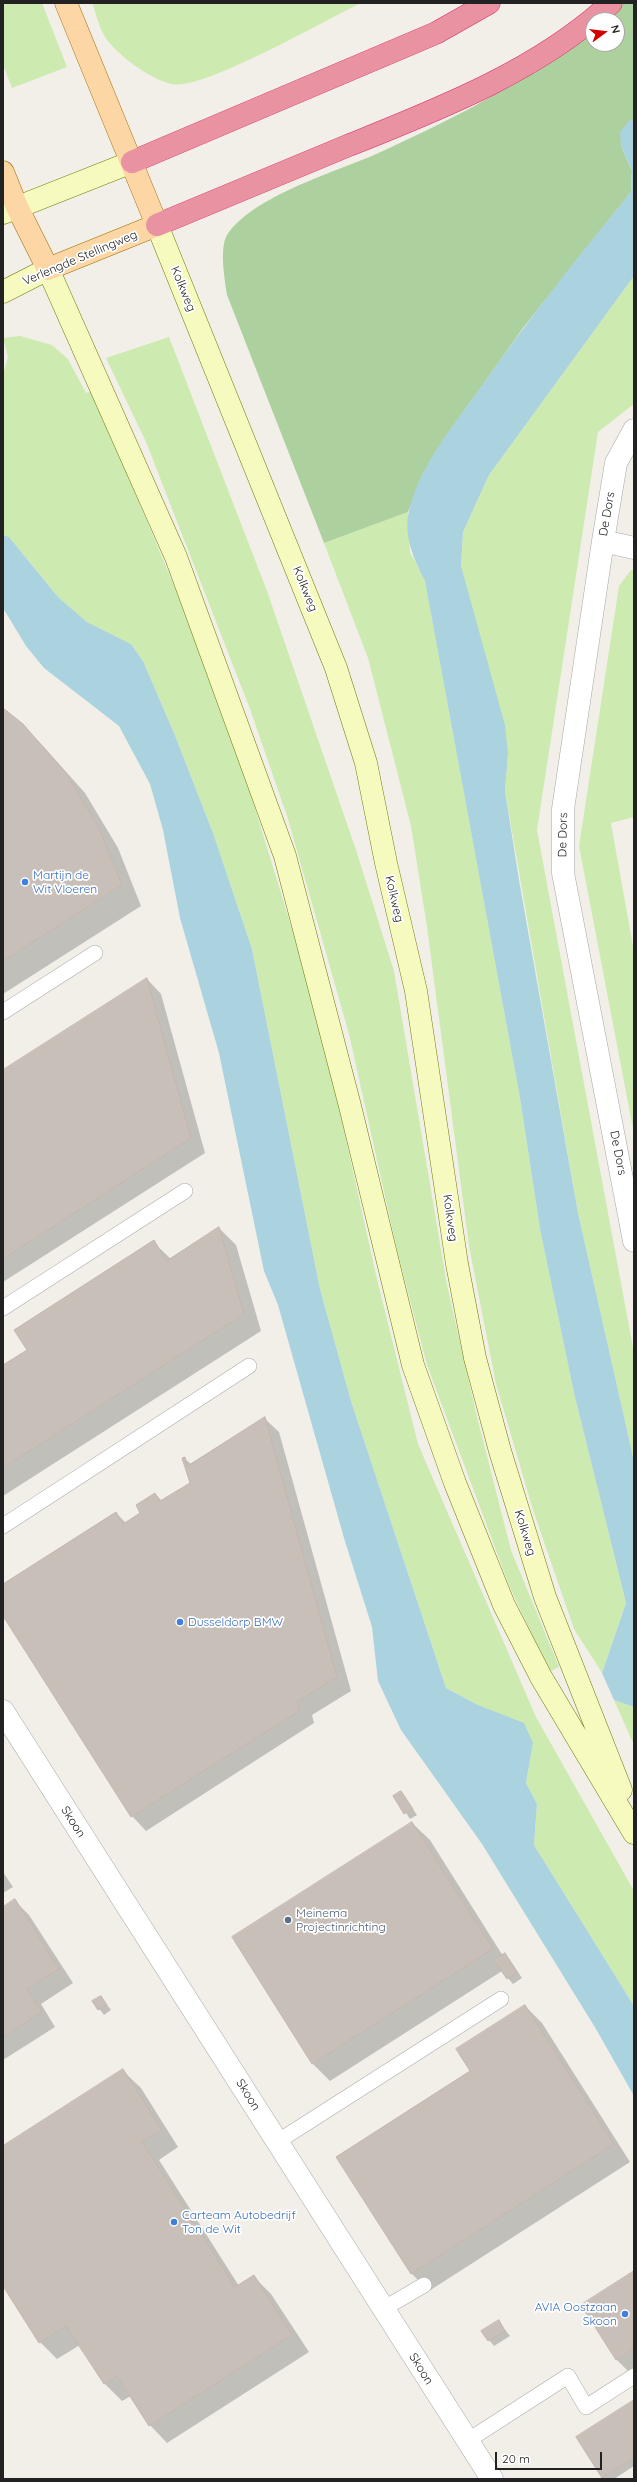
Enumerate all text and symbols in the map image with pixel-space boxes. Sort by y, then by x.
north arrow [585,12,625,52]
text: N [608,23,623,35]
street label: Verlengde Stellingweg [20,227,140,289]
street label: Kolkweg [167,264,199,314]
street label: De Dors [596,491,618,537]
street label: Kolkweg [289,564,321,614]
street label: De Dors [555,812,571,858]
place label: Martijn de Wit Vloeren [33,868,97,896]
street label: Kolkweg [382,874,406,924]
marker: Martijn de Wit Vloeren [20,877,30,887]
street label: De Dors [607,1130,629,1176]
street label: Kolkweg [440,1193,460,1243]
street label: Kolkweg [511,1508,539,1558]
place label: Dusseldorp BMW [188,1615,283,1629]
marker: Dusseldorp BMW [175,1617,185,1627]
street label: Skoon [58,1804,88,1840]
place label: Meinema Projectinrichting [296,1906,386,1934]
marker: Meinema Projectinrichting [283,1915,293,1925]
street label: Skoon [233,2077,263,2113]
place label: Carteam Autobedrijf Ton de Wit [182,2208,296,2236]
marker: Carteam Autobedrijf Ton de Wit [169,2217,179,2227]
place label: AVIA Oostzaan Skoon [535,2300,617,2328]
marker: AVIA Oostzaan Skoon [620,2309,630,2319]
street label: Skoon [406,2351,436,2387]
scale bar [497,2444,604,2470]
text: 20 m [502,2451,530,2466]

